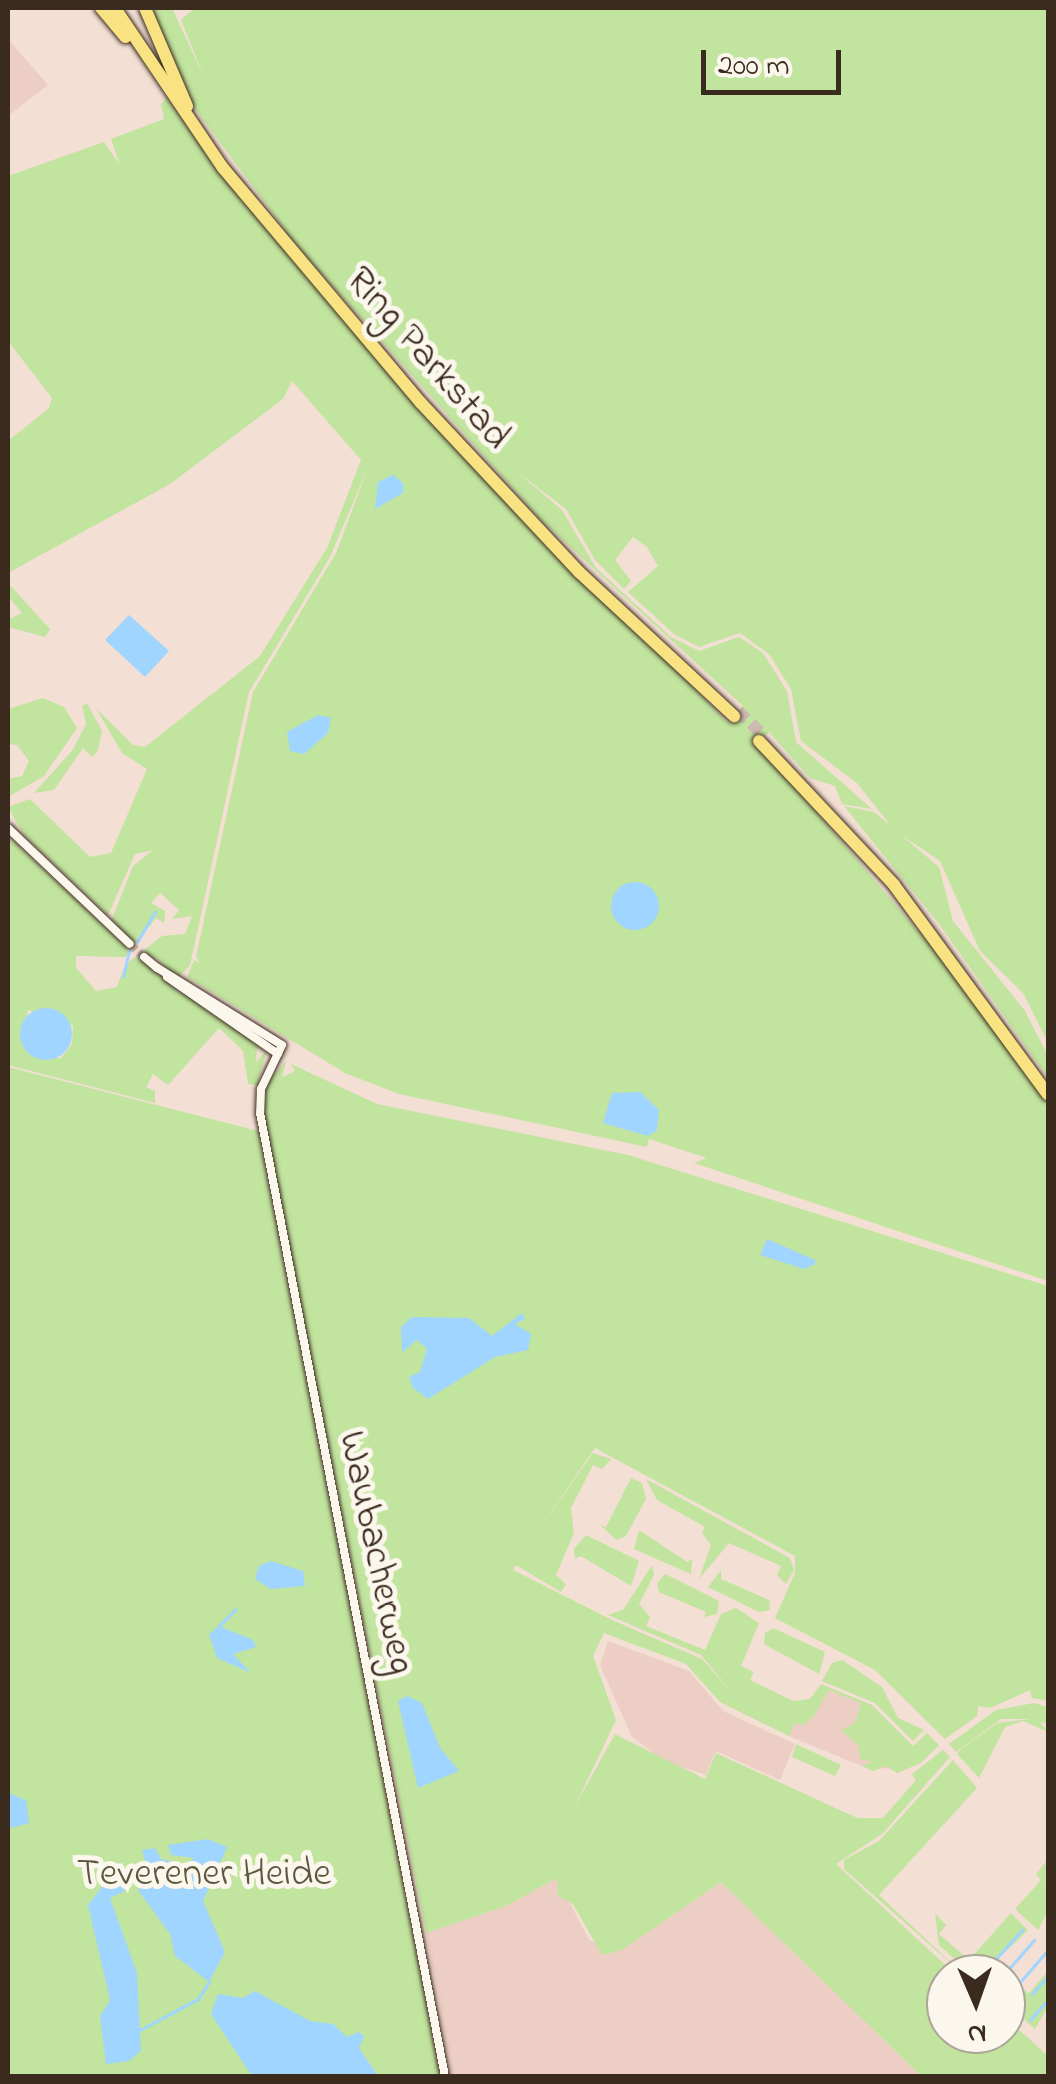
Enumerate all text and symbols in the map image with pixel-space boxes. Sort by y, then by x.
scale bar [706,30,846,92]
text: 200 m [718,45,790,89]
street label: Ring Parkstad [334,258,520,460]
street label: Waubacherweg [326,1427,424,1679]
park label: Teverener Heide [77,1851,331,1899]
north arrow [926,1954,1026,2054]
text: N [967,2012,987,2053]

